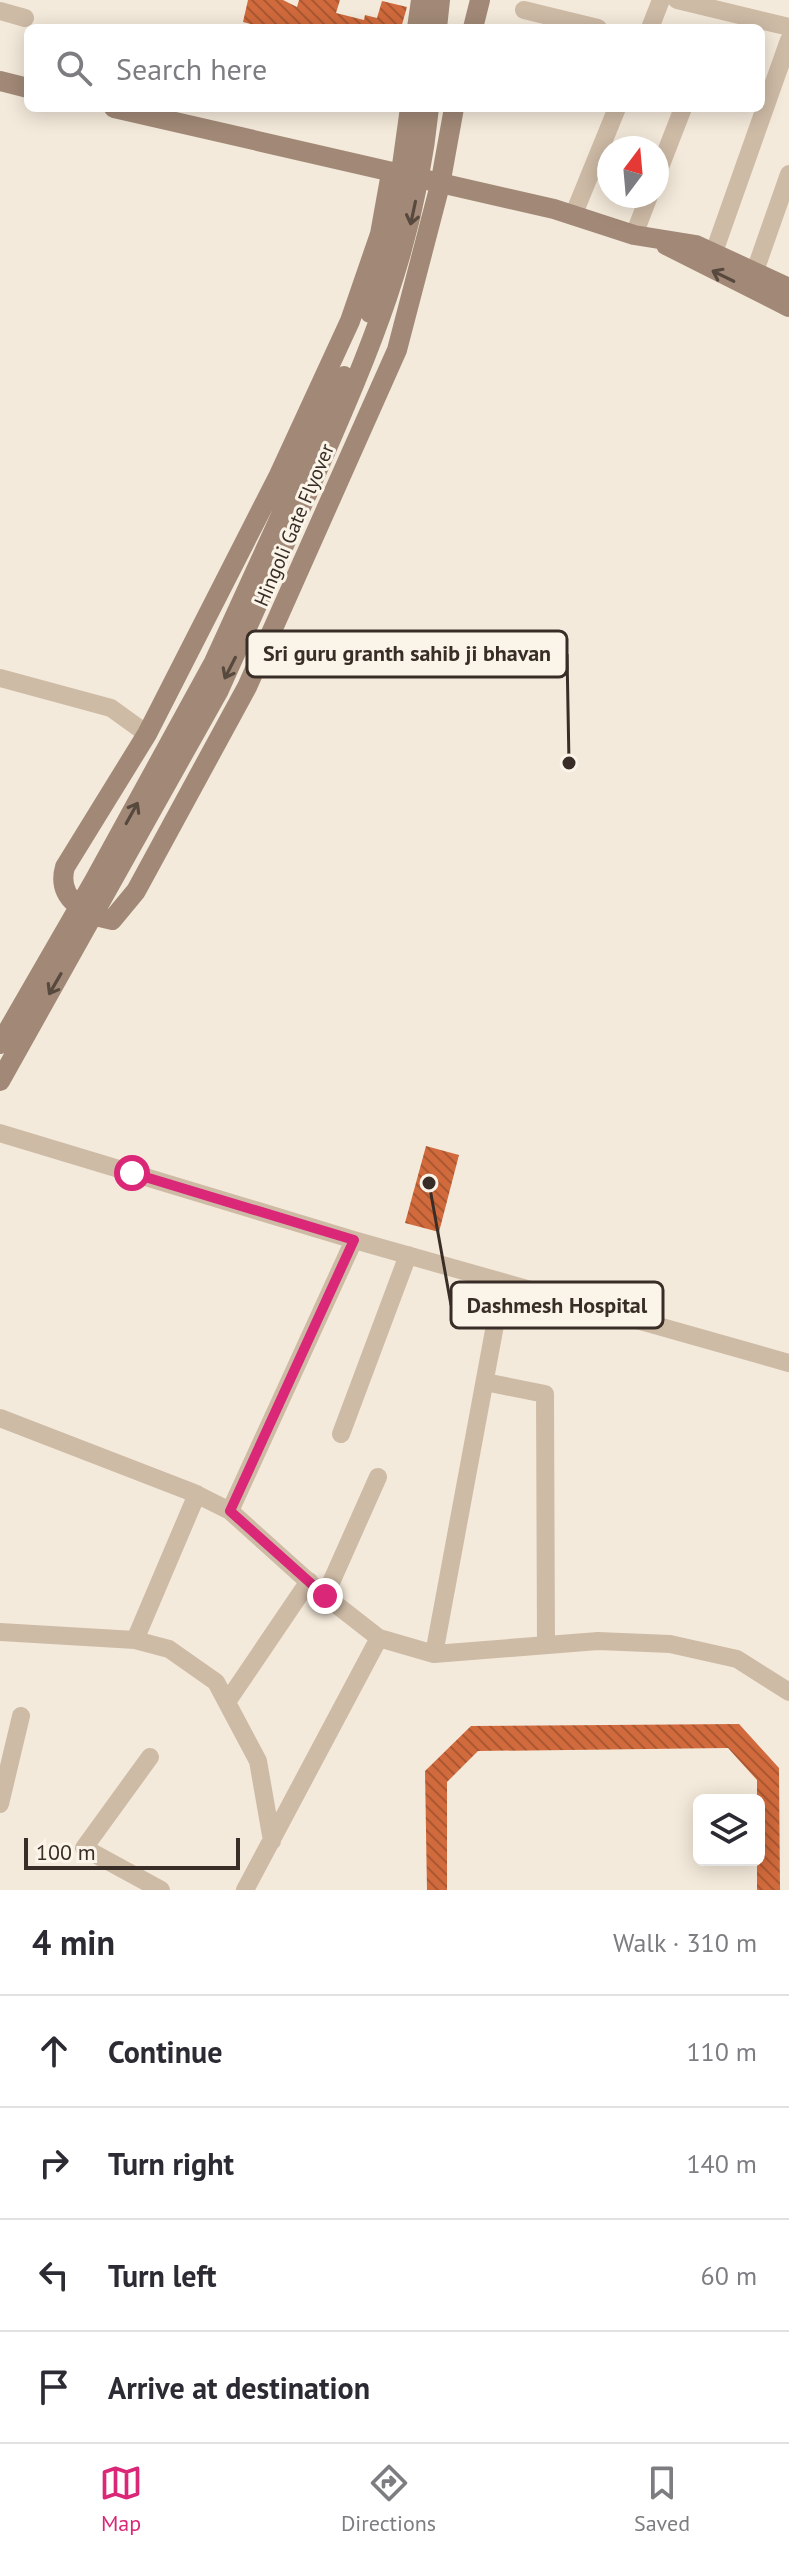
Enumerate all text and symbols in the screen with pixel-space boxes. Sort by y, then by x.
search box [24,24,765,112]
icon: search [52,46,96,90]
text: Search here [116,49,267,88]
north arrow [597,136,669,208]
one-way arrow [405,200,420,225]
one-way arrow [712,268,736,283]
street label: Hingoli Gate Flyover [248,440,340,610]
callout: Sri guru granth sahib ji bhavan [247,631,567,677]
text: Sri guru granth sahib ji bhavan [263,639,551,667]
one-way arrow [222,655,238,679]
one-way arrow [125,801,140,825]
one-way arrow [47,972,62,996]
route start [114,1155,150,1191]
callout: Dashmesh Hospital [451,1282,663,1328]
text: Dashmesh Hospital [467,1291,648,1319]
route end [307,1578,343,1614]
map controls [693,1794,765,1866]
button: layers [693,1794,765,1866]
scale bar [24,1834,240,1870]
text: 100 m [36,1838,96,1866]
text: 4 min [32,1920,115,1964]
text: Walk · 310 m [613,1926,757,1959]
icon: ahead [32,2029,76,2073]
text: Continue [108,2032,222,2071]
text: 110 m [686,2035,757,2068]
icon: right [32,2141,76,2185]
text: Turn right [108,2144,234,2183]
text: 140 m [686,2147,757,2180]
icon: left [32,2253,76,2297]
text: Turn left [108,2256,216,2295]
text: 60 m [701,2259,757,2292]
icon: arrive [32,2365,76,2409]
text: Arrive at destination [108,2368,370,2407]
tab: Map [99,2461,143,2537]
tab: Directions [341,2461,436,2537]
tab: Saved [634,2461,690,2537]

